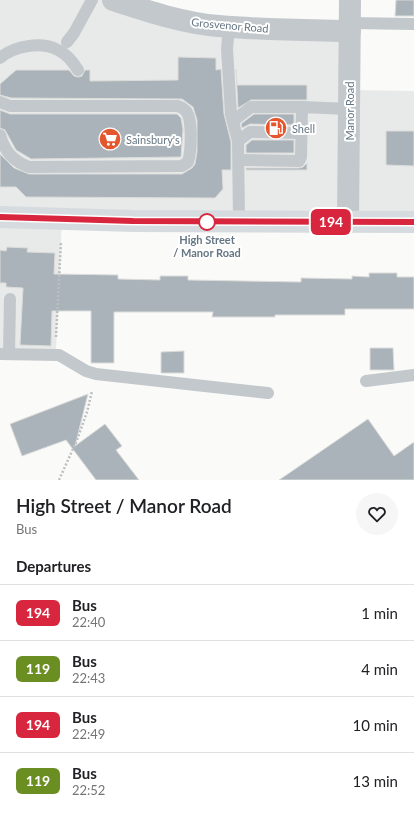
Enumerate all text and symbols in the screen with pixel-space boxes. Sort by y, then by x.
street label: Grosvenor Road [191,15,269,35]
street label: Manor Road [343,82,356,140]
fuel station icon: Shell [263,115,289,141]
place label: Shell [292,122,315,135]
supermarket icon: Sainsbury's [97,126,123,152]
place label: Sainsbury's [126,133,180,146]
line badge: 194 [308,209,354,235]
marker: High Street / Manor Road [198,213,216,231]
text: 194 [319,213,343,230]
place label: High Street / Manor Road [173,233,241,259]
button: heart [356,493,398,535]
text: High Street / Manor Road [16,494,232,517]
text: Bus [16,521,37,537]
text: Departures [16,557,91,575]
text: Bus [72,596,97,614]
text: 194 [26,604,50,621]
text: 1 min [361,604,398,622]
text: 22:40 [72,614,105,630]
text: Bus [72,652,97,670]
text: 119 [26,660,50,677]
text: 4 min [361,660,398,678]
text: 22:43 [72,670,105,686]
text: Bus [72,708,97,726]
text: 194 [26,716,50,733]
text: 10 min [352,716,398,734]
text: 22:49 [72,726,105,742]
text: Bus [72,764,97,782]
text: 119 [26,772,50,789]
text: 13 min [352,772,398,790]
text: 22:52 [72,782,105,798]

